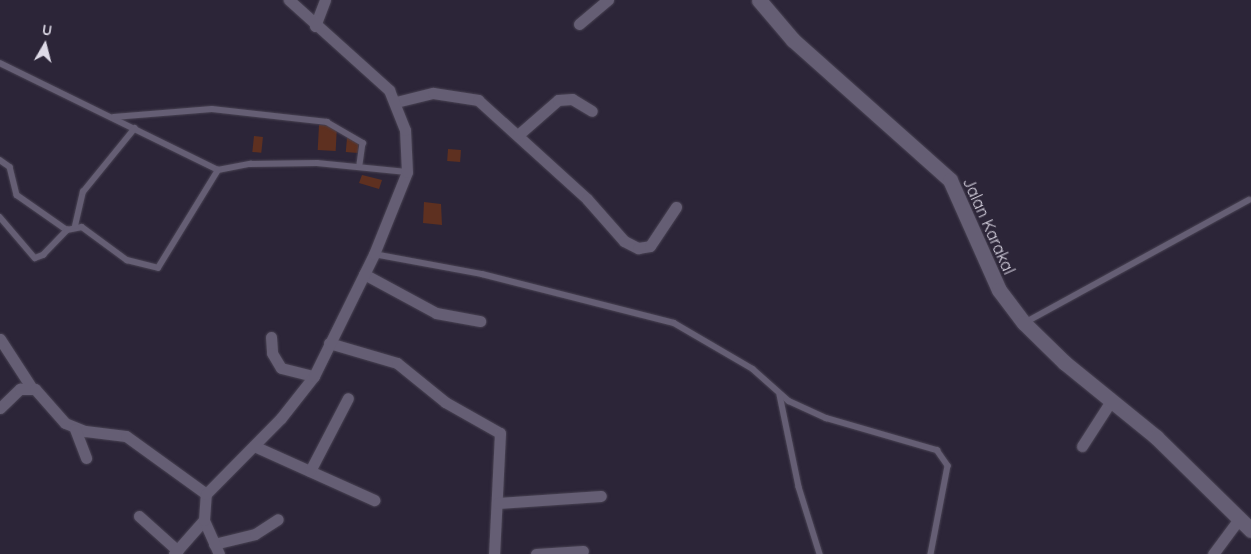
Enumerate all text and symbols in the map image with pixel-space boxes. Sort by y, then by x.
north arrow [20,20,70,70]
text: U [41,21,53,40]
street label: Jalan Karakal [959,175,1019,277]

